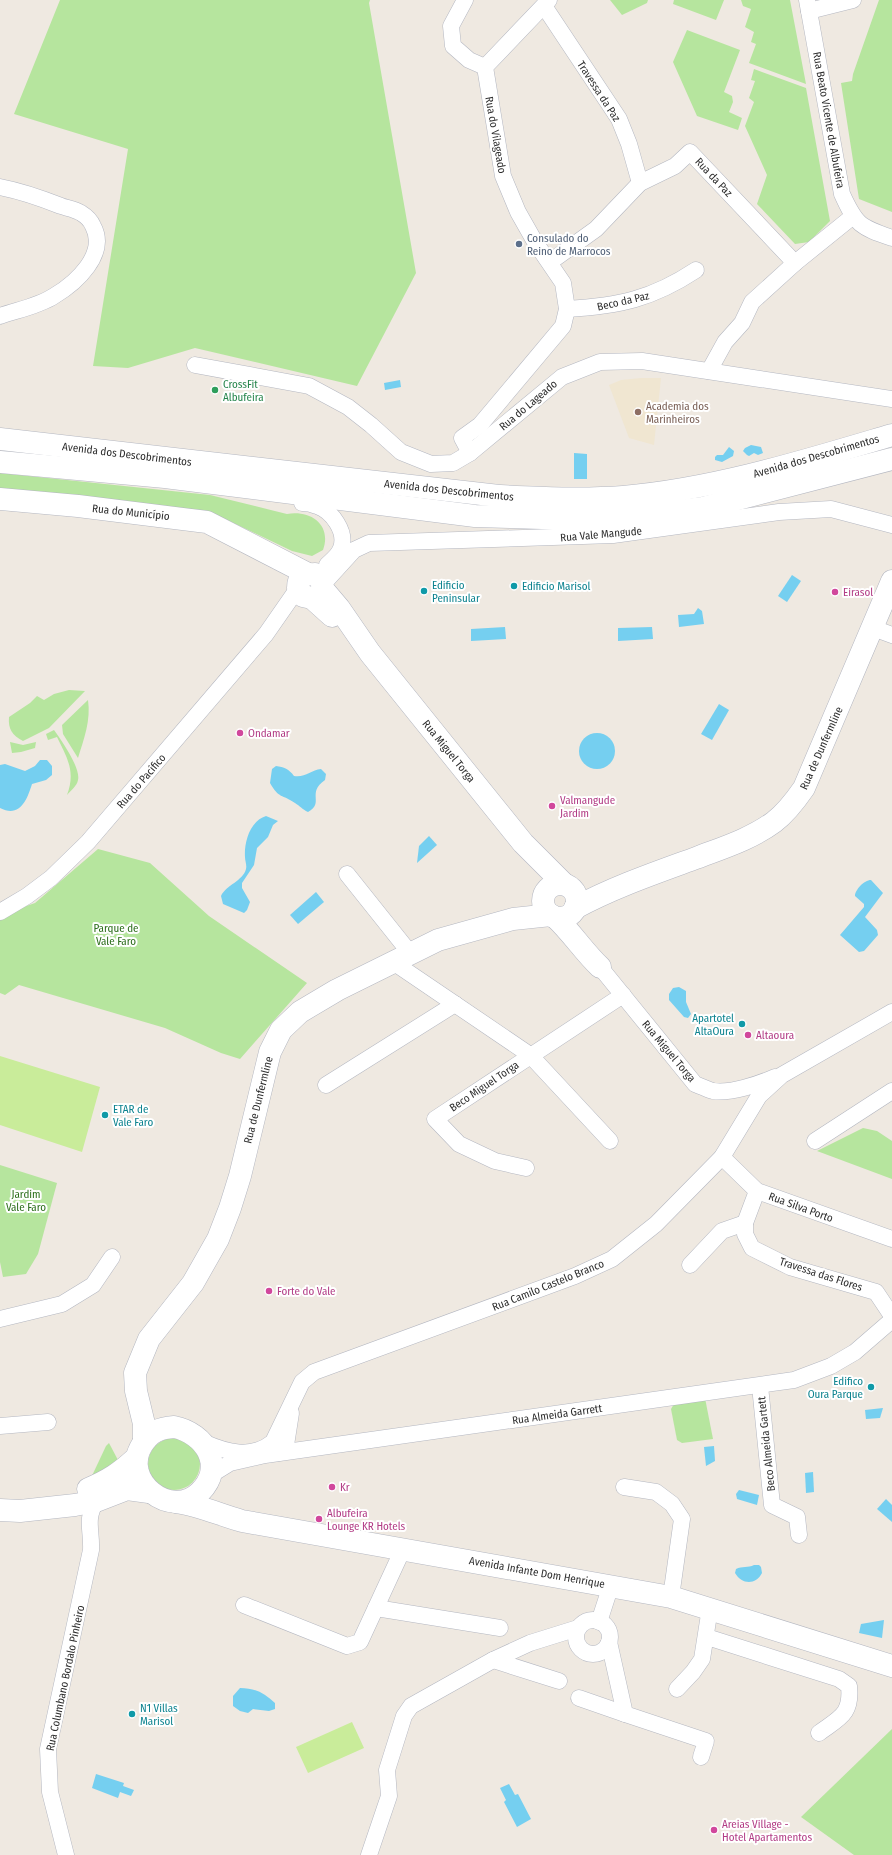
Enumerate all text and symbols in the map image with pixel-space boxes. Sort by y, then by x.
street label: Rua Beato Vicente de Albufeira [810,51,847,189]
street label: Travessa da Paz [574,58,623,125]
street label: Rua do Vilageado [482,96,509,175]
street label: Rua da Paz [692,155,735,200]
place label: Consulado do Reino de Marrocos [527,232,611,258]
marker: Consulado do Reino de Marrocos [514,239,524,249]
street label: Beco da Paz [596,289,651,314]
street label: Rua do Lageado [497,377,560,433]
place label: CrossFit Albufeira [223,378,264,404]
marker: CrossFit Albufeira [210,385,220,395]
place label: Academia dos Marinheiros [646,400,709,426]
marker: Academia dos Marinheiros [633,407,643,417]
street label: Avenida dos Descobrimentos [752,432,881,481]
street label: Avenida dos Descobrimentos [61,440,193,469]
street label: Avenida dos Descobrimentos [383,477,515,504]
street label: Rua do Município [91,502,171,523]
street label: Rua Vale Mangude [560,524,643,545]
place label: Edificio Peninsular [432,579,480,605]
place label: Edificio Marisol [522,580,591,593]
marker: Edificio Marisol [509,581,519,591]
marker: Edificio Peninsular [419,586,429,596]
place label: Eirasol [843,586,873,599]
marker: Eirasol [830,587,840,597]
street label: Rua de Dunfermline [797,705,846,792]
street label: Rua Miguel Torga [420,718,478,785]
place label: Ondamar [248,727,290,740]
marker: Ondamar [235,728,245,738]
street label: Rua do Pacífico [114,751,169,811]
place label: Valmangude Jardim [560,794,615,820]
marker: Valmangude Jardim [547,801,557,811]
park label: Parque de Vale Faro [93,922,139,948]
place label: Apartotel AltaOura [692,1012,734,1038]
street label: Rua Miguel Torga [639,1018,698,1085]
marker: Apartotel AltaOura [737,1019,747,1029]
place label: Altaoura [756,1029,794,1042]
marker: Altaoura [743,1030,753,1040]
street label: Rua de Dunfermline [241,1055,276,1145]
street label: Beco Miguel Torga [447,1058,521,1114]
place label: ETAR de Vale Faro [113,1103,153,1129]
marker: ETAR de Vale Faro [100,1110,110,1120]
park label: Jardim Vale Faro [6,1188,46,1214]
street label: Rua Silva Porto [767,1190,835,1225]
street label: Travessa das Flores [778,1255,864,1294]
street label: Rua Camilo Castelo Branco [490,1257,606,1314]
place label: Forte do Vale [277,1285,336,1298]
marker: Forte do Vale [264,1286,274,1296]
place label: Edifico Oura Parque [808,1375,863,1401]
marker: Edifico Oura Parque [866,1382,876,1392]
street label: Beco Almeida Gartett [755,1396,778,1492]
street label: Rua Almeida Garrett [511,1402,603,1427]
place label: Kr [340,1481,350,1494]
marker: Kr [327,1482,337,1492]
place label: Albufeira Lounge KR Hotels [327,1507,406,1533]
marker: Albufeira Lounge KR Hotels [314,1514,324,1524]
street label: Avenida Infante Dom Henrique [468,1554,606,1591]
street label: Rua Columbano Bordalo Pinheiro [44,1604,87,1752]
place label: N1 Villas Marisol [140,1702,178,1728]
marker: N1 Villas Marisol [127,1709,137,1719]
place label: Areias Village - Hotel Apartamentos [722,1818,812,1844]
marker: Areias Village - Hotel Apartamentos [709,1825,719,1835]

